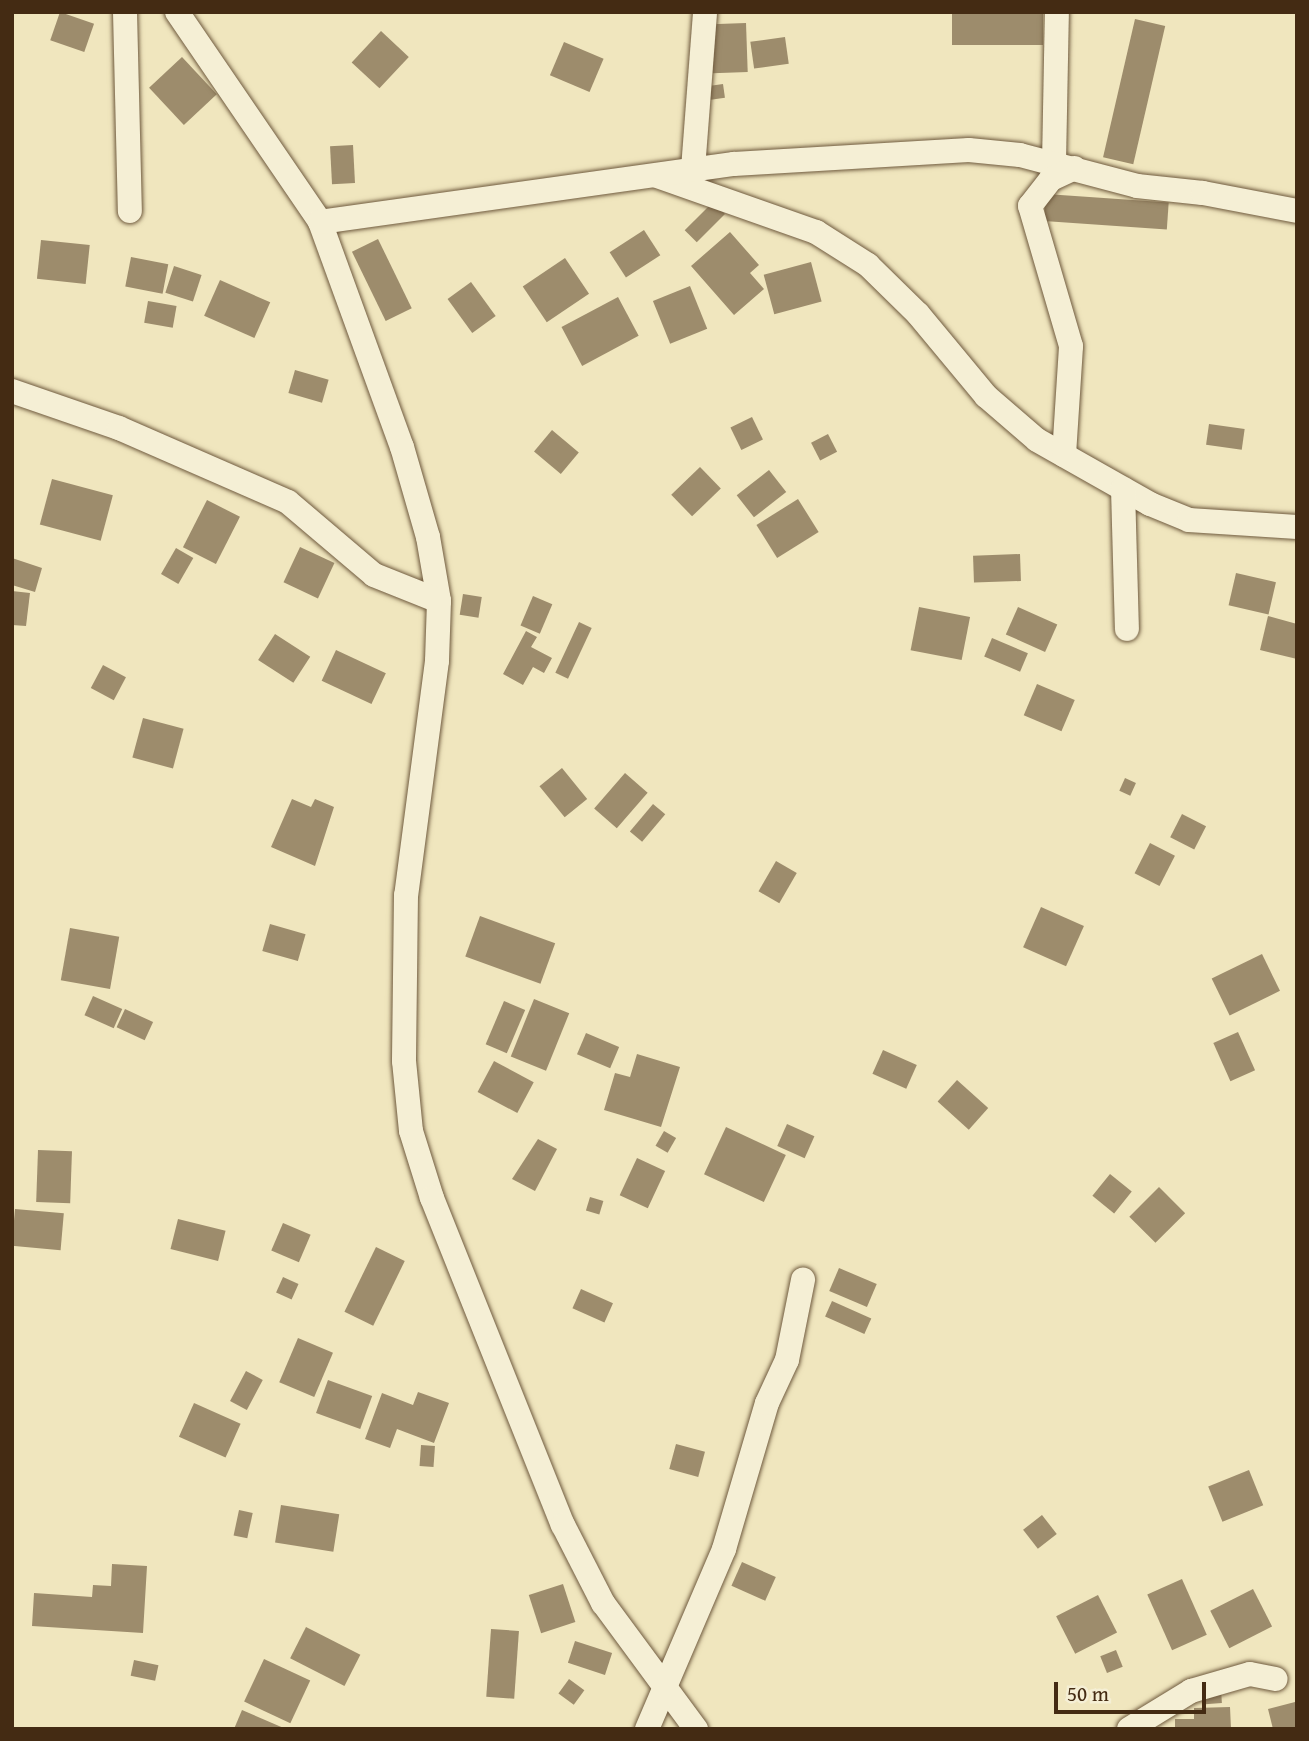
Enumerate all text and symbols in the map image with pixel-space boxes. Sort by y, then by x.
scale bar [1057,1668,1209,1712]
text: 50 m [1067,1678,1109,1709]

